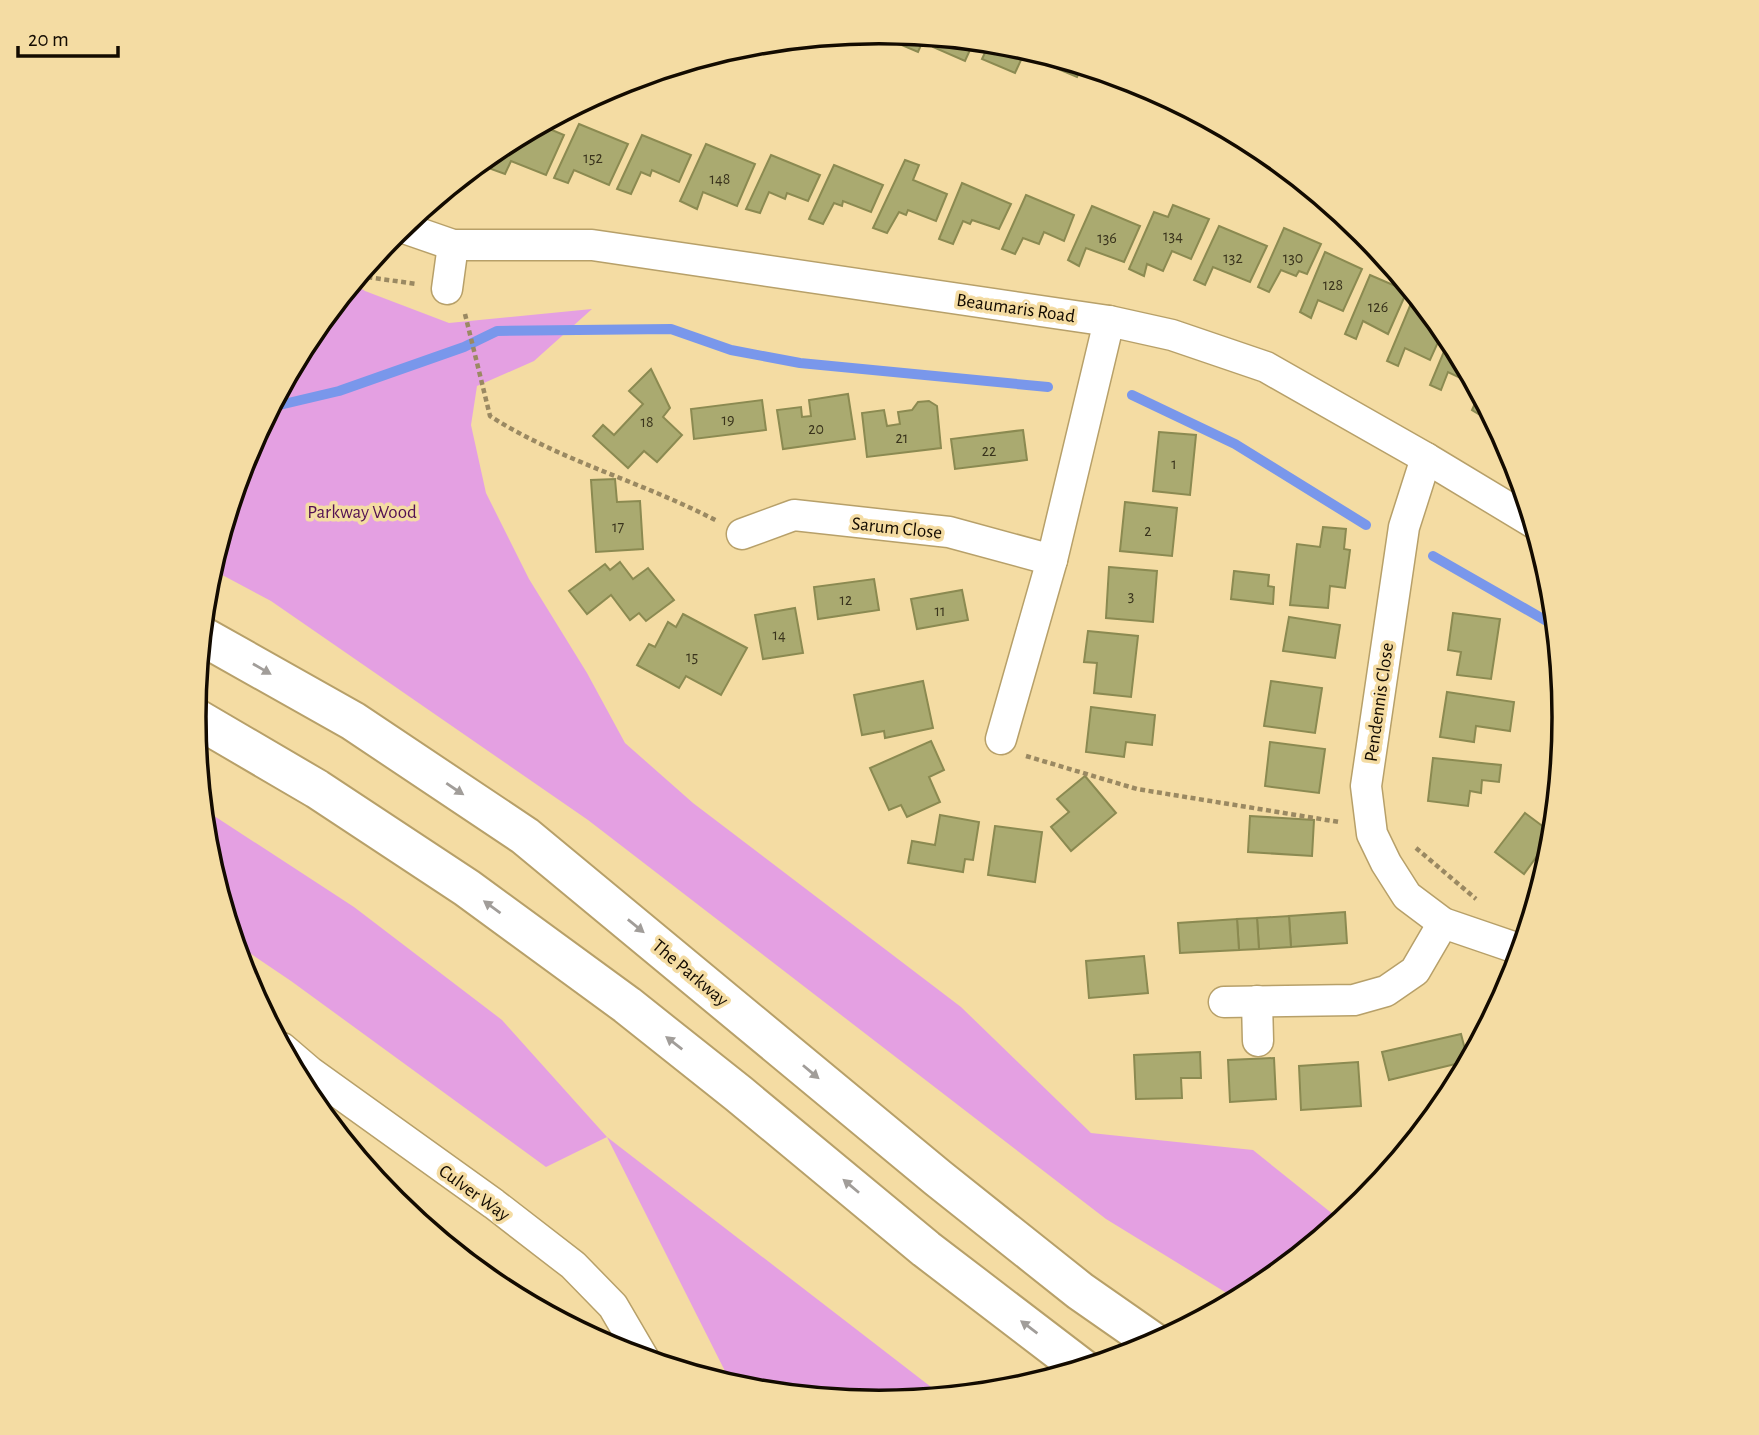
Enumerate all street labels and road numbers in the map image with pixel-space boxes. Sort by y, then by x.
street label: Beaumaris Road [955,291,1076,326]
street label: Sarum Close [851,514,943,543]
street label: Pendennis Close [1362,641,1397,763]
street label: The Parkway [648,936,732,1010]
street label: Culver Way [435,1161,513,1225]

